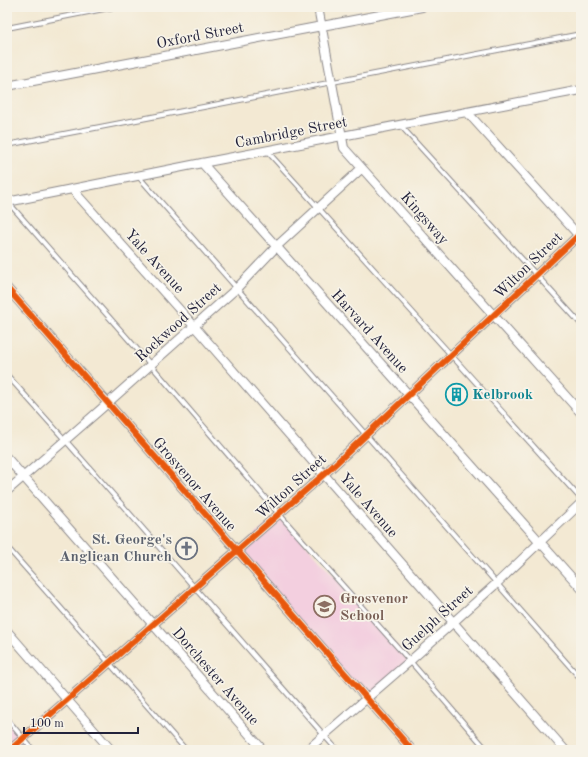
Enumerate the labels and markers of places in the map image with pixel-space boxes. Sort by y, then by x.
building icon: Kelbrook [443,381,469,407]
place label: Kelbrook [472,388,534,403]
place label: St. George's Anglican Church [59,533,172,565]
church icon: St. George's Anglican Church [174,535,200,561]
place label: Grosvenor School [340,592,408,624]
school or university icon: Grosvenor School [311,594,337,620]

